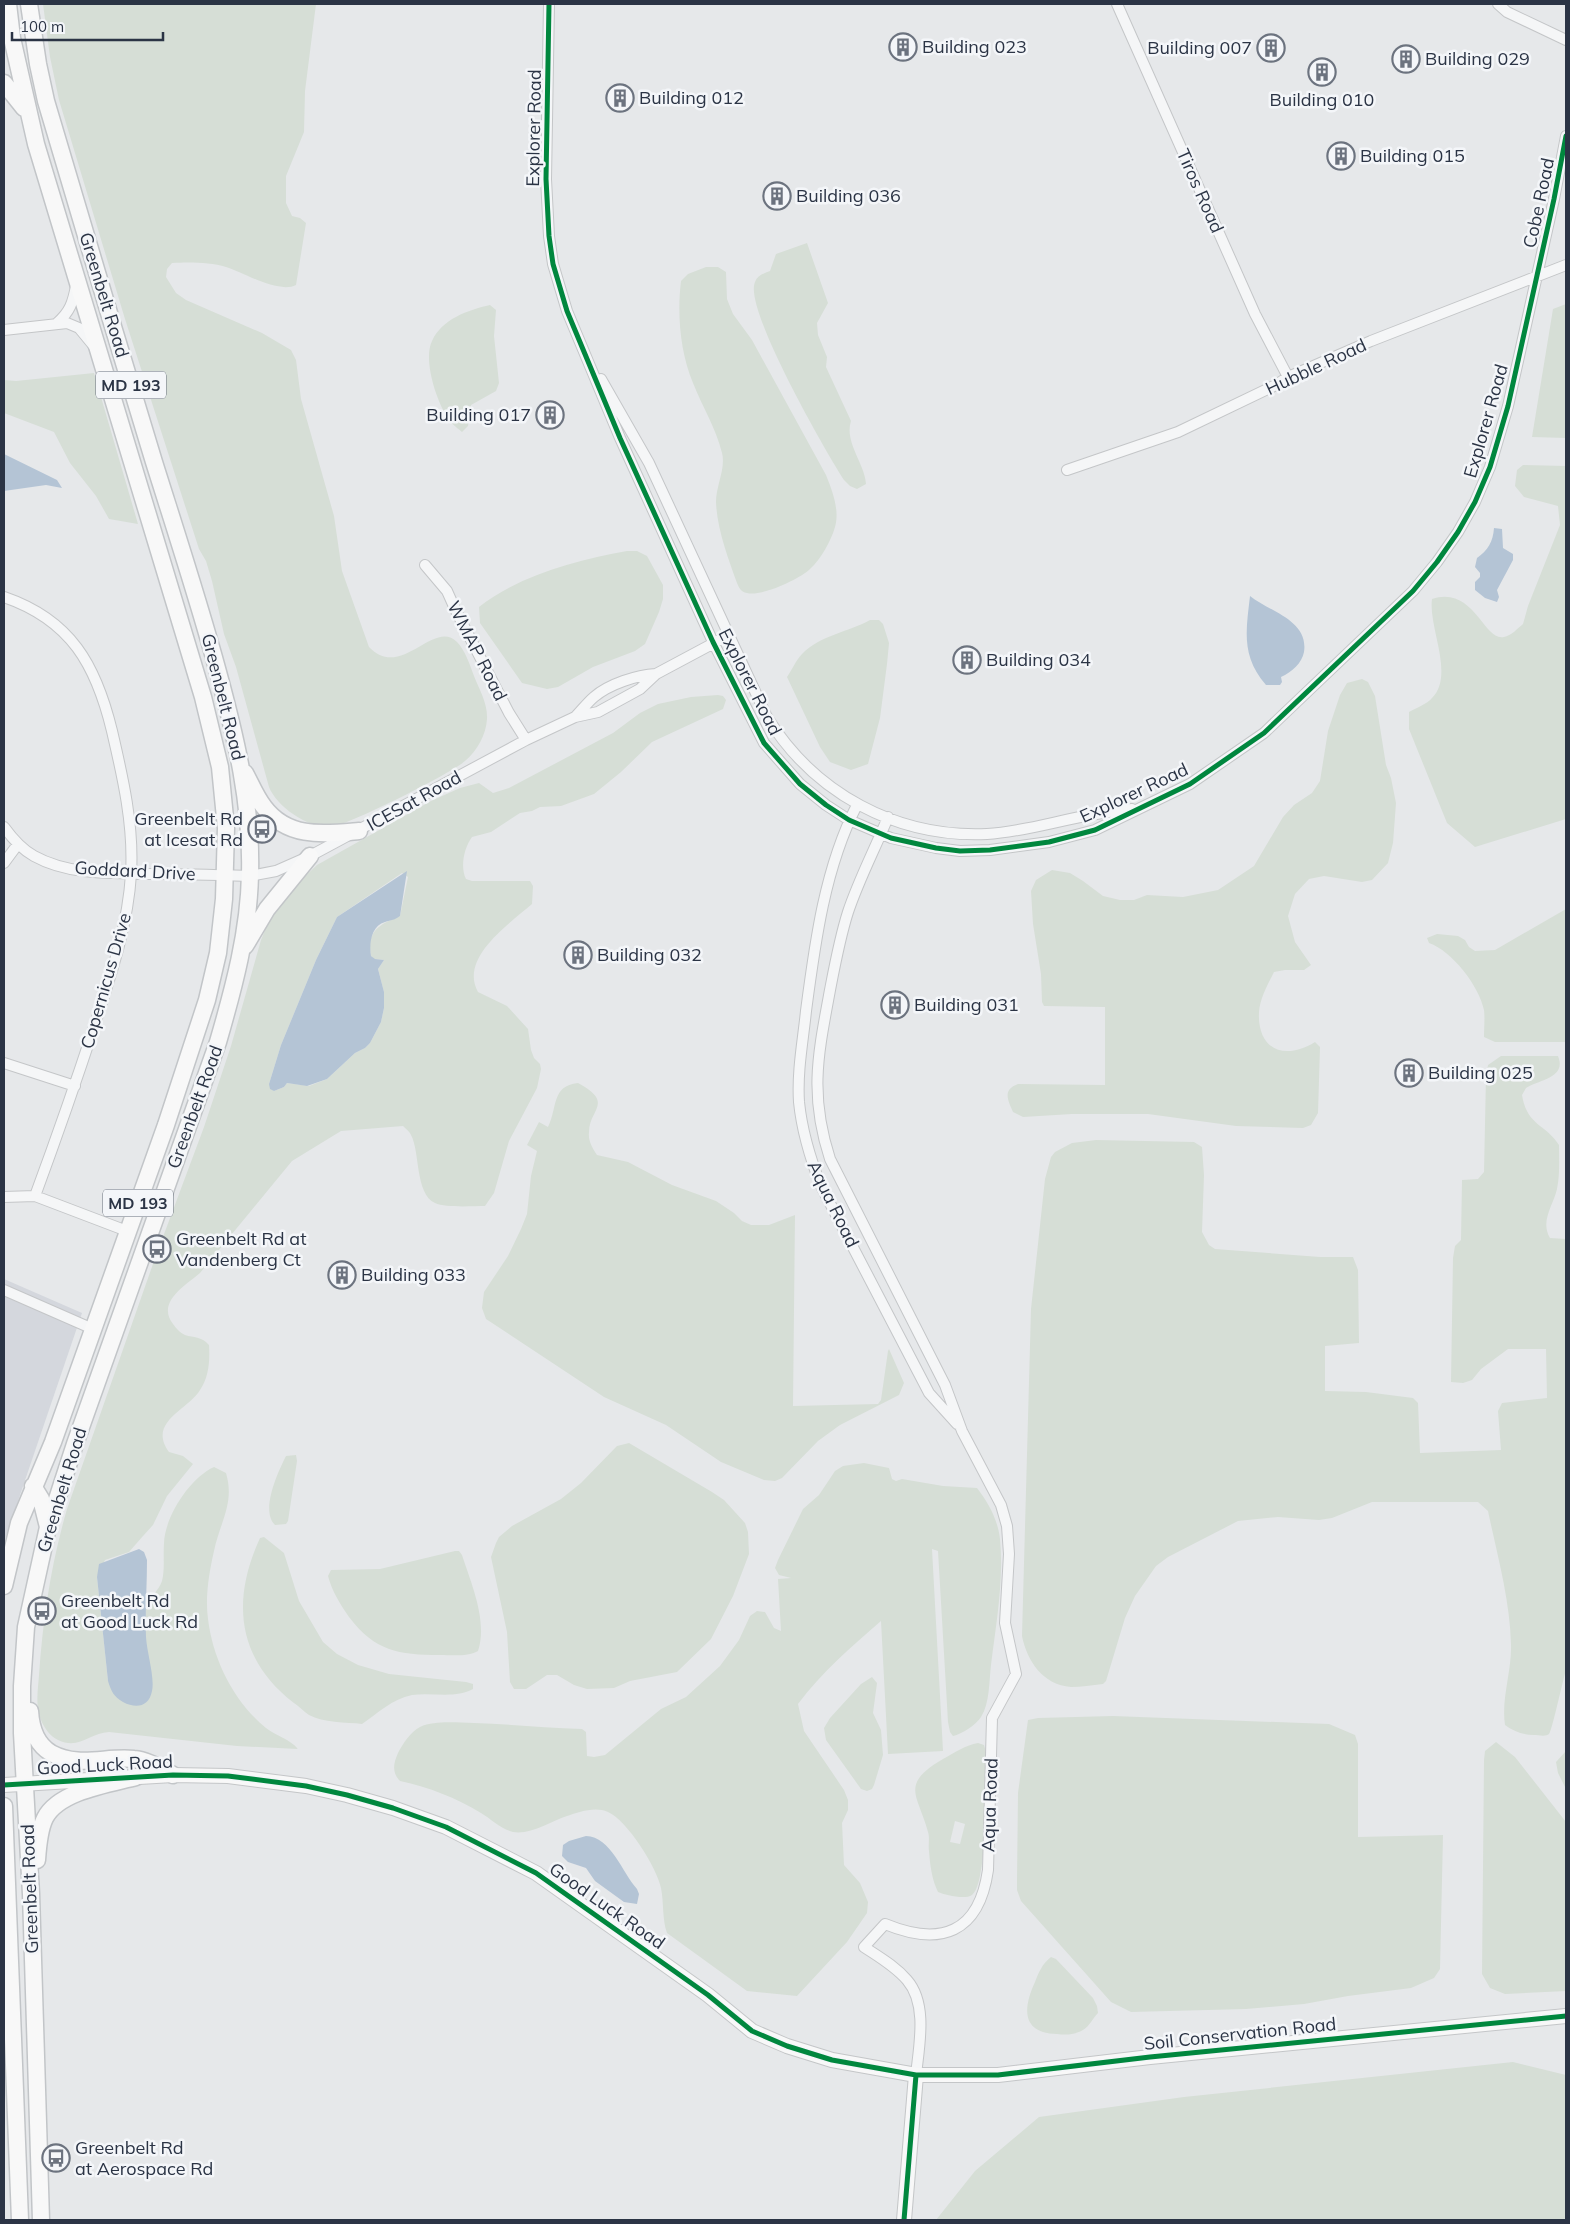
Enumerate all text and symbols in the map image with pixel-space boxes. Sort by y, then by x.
scale bar [12,10,164,42]
text: 100 m [20,17,64,36]
building icon: Building 023 [888,32,918,62]
building icon: Building 007 [1256,33,1286,63]
place label: Building 023 [922,35,1027,58]
place label: Building 007 [1147,36,1252,59]
building icon: Building 029 [1391,44,1421,74]
place label: Building 029 [1425,47,1530,70]
building icon: Building 010 [1307,57,1337,87]
street label: Explorer Road [521,69,546,187]
building icon: Building 012 [605,83,635,113]
place label: Building 012 [639,86,744,109]
place label: Building 010 [1270,88,1374,111]
building icon: Building 015 [1326,141,1356,171]
place label: Building 015 [1360,144,1465,167]
street label: Tiros Road [1172,145,1229,236]
street label: Cobe Road [1518,156,1559,250]
building icon: Building 036 [762,181,792,211]
place label: Building 036 [796,184,901,207]
street label: Greenbelt Road [75,229,134,360]
street label: Hubble Road [1262,333,1370,400]
street label: Explorer Road [1458,361,1513,480]
road number: MD 193 [96,372,166,398]
building icon: Building 017 [535,400,565,430]
place label: Building 017 [426,403,531,426]
street label: WMAP Road [442,597,512,705]
street label: Explorer Road [714,624,787,739]
street label: Greenbelt Road [197,631,250,763]
building icon: Building 034 [952,645,982,675]
place label: Building 034 [986,648,1091,671]
street label: Explorer Road [1076,757,1192,828]
street label: ICESat Road [362,765,465,836]
place label: Greenbelt Rd at Icesat Rd [134,807,243,851]
bus stop icon: Greenbelt Rd at Icesat Rd [247,814,277,844]
street label: Goddard Drive [74,856,196,885]
street label: Copernicus Drive [75,910,136,1051]
building icon: Building 032 [563,940,593,970]
place label: Building 032 [597,943,702,966]
building icon: Building 031 [880,990,910,1020]
place label: Building 031 [914,993,1019,1016]
street label: Greenbelt Road [162,1042,228,1172]
building icon: Building 025 [1394,1058,1424,1088]
place label: Building 025 [1428,1061,1533,1084]
street label: Aqua Road [803,1157,864,1251]
road number: MD 193 [103,1190,173,1216]
place label: Greenbelt Rd at Vandenberg Ct [176,1227,306,1271]
bus stop icon: Greenbelt Rd at Vandenberg Ct [142,1234,172,1264]
building icon: Building 033 [327,1260,357,1290]
place label: Building 033 [361,1263,466,1286]
street label: Greenbelt Road [32,1424,91,1555]
place label: Greenbelt Rd at Good Luck Rd [61,1589,198,1633]
bus stop icon: Greenbelt Rd at Good Luck Rd [27,1596,57,1626]
street label: Good Luck Road [36,1749,174,1780]
street label: Aqua Road [976,1758,1003,1852]
street label: Greenbelt Road [16,1824,43,1954]
street label: Good Luck Road [545,1857,670,1954]
street label: Soil Conservation Road [1143,2012,1337,2055]
place label: Greenbelt Rd at Aerospace Rd [75,2136,213,2180]
bus stop icon: Greenbelt Rd at Aerospace Rd [41,2143,71,2173]

